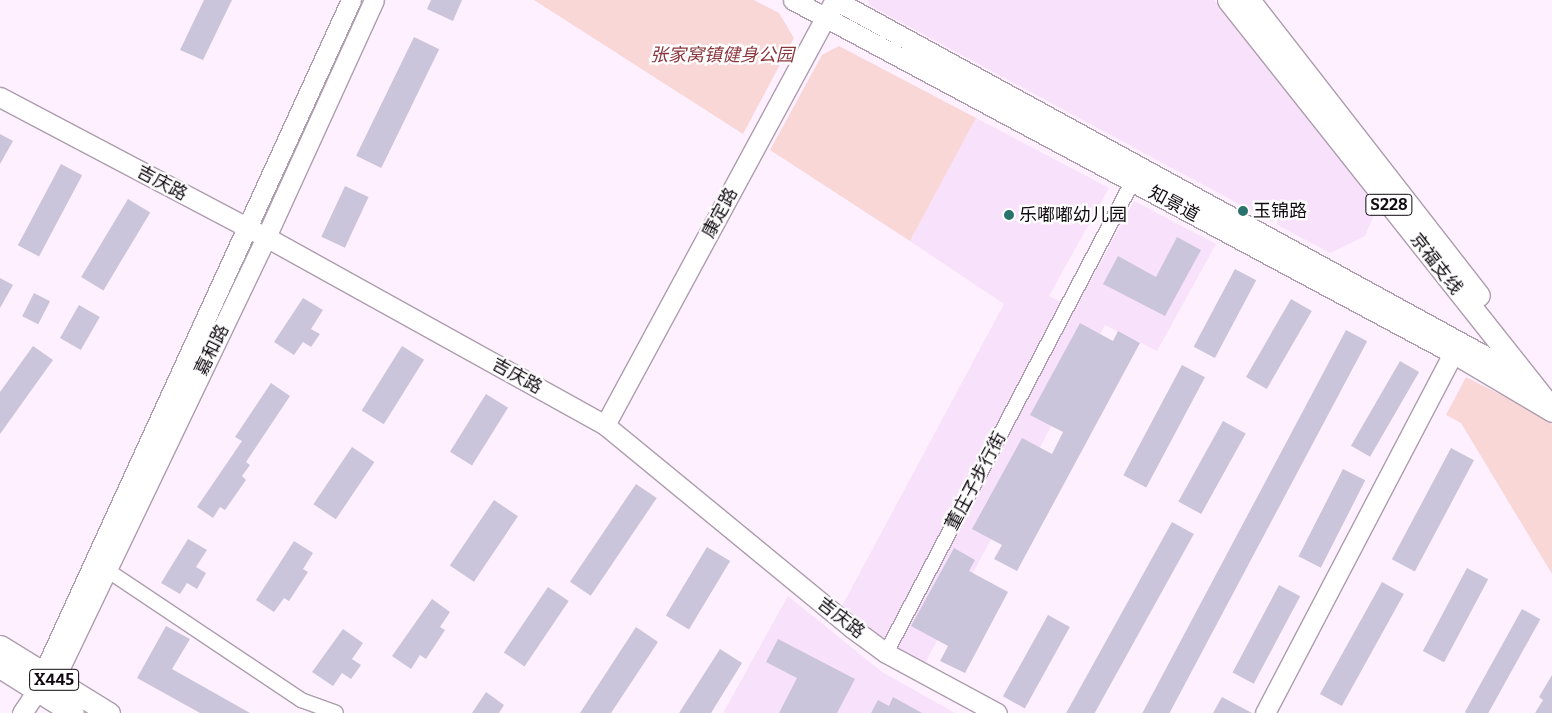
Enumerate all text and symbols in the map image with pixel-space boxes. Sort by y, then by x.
park label: 张家窝镇健身公园 [650,44,794,66]
street label: 吉庆路 [133,161,191,205]
street label: 知景道 [1145,182,1203,226]
street label: 康定路 [698,184,742,242]
road number: S228 [1365,192,1413,218]
place label: 玉锦路 [1253,200,1307,222]
place label: 乐嘟嘟幼儿园 [1019,204,1127,226]
marker: 玉锦路 [1237,205,1249,217]
marker: 乐嘟嘟幼儿园 [1003,209,1015,221]
street label: 京福支线 [1405,229,1467,299]
street label: 嘉和路 [190,321,234,379]
street label: 吉庆路 [488,353,546,399]
street label: 董庄子步行街 [941,428,1011,534]
street label: 吉庆路 [813,593,869,643]
road number: X445 [29,666,79,694]

